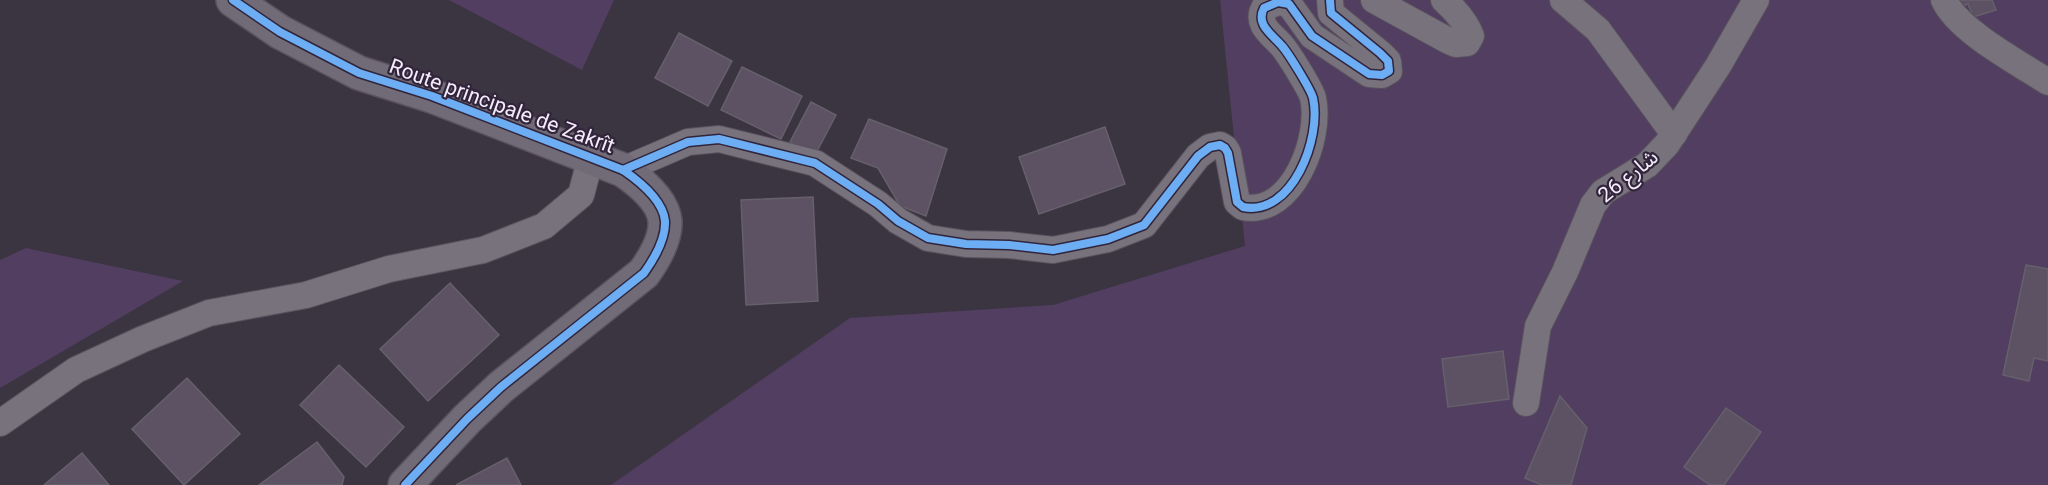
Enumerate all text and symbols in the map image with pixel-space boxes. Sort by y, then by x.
street label: Route principale de Zakrît [386,54,618,158]
street label: شارع 26 [1593,145,1665,210]

